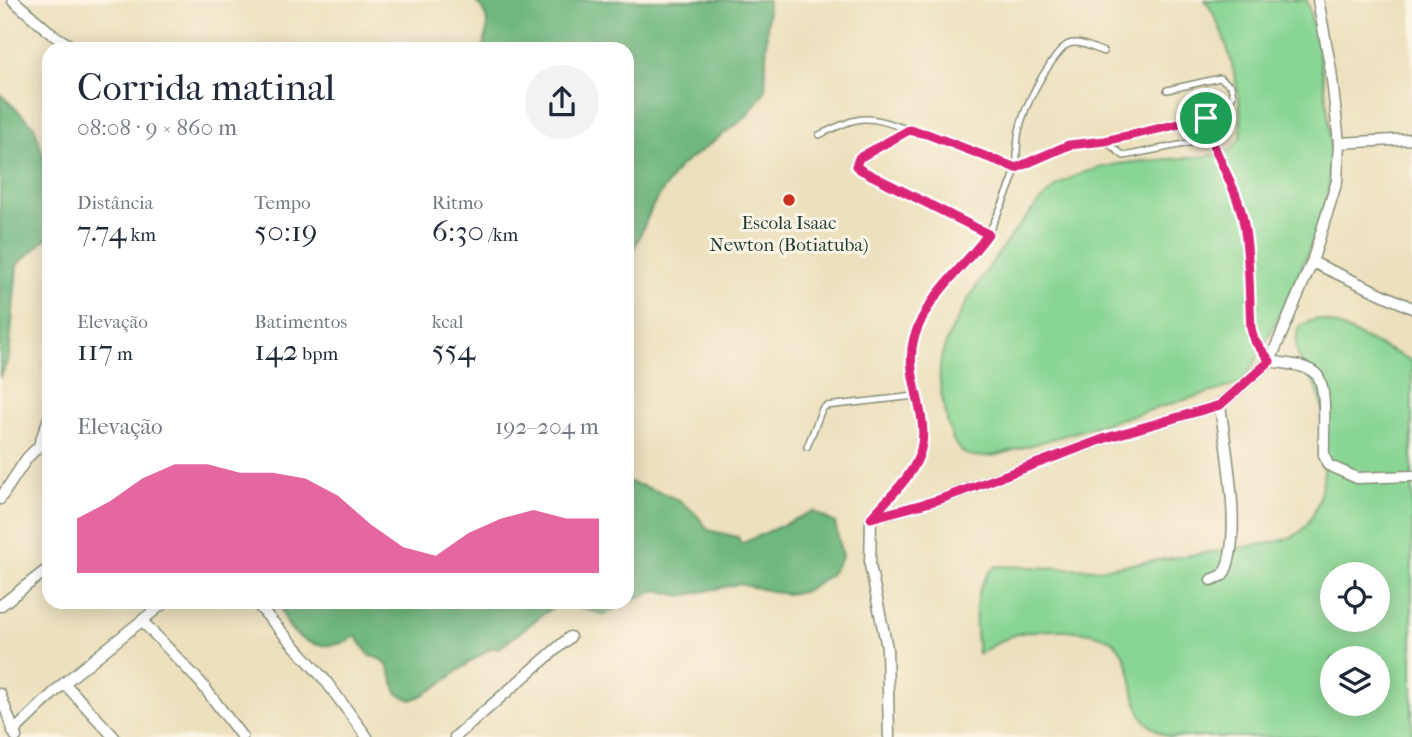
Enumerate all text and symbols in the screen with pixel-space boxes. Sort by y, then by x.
text: Corrida matinal [77,65,335,110]
button: share [525,65,599,139]
pin [1176,88,1236,148]
icon: arrive [1187,99,1225,137]
text: 08:08 · 9 × 860 m [77,114,237,141]
text: Distância [77,192,153,214]
text: Tempo [254,192,311,214]
text: Ritmo [432,192,483,214]
marker: Escola Isaac Newton (Botiatuba) [781,192,797,208]
place label: Escola Isaac Newton (Botiatuba) [710,212,868,256]
text: 7.74 [77,214,126,249]
text: 50:19 [254,214,317,249]
text: 6:30 [432,214,484,249]
text: km [126,224,156,246]
text: /km [484,224,518,246]
text: Elevação [77,311,148,333]
text: Batimentos [254,311,347,333]
text: kcal [432,311,464,333]
text: 117 [77,333,113,368]
text: 142 [254,333,298,368]
text: 554 [432,333,475,368]
text: m [113,343,133,365]
text: bpm [298,343,338,365]
text: Elevação [77,413,163,440]
text: 192–204 m [495,413,599,440]
map controls [1320,562,1390,716]
button: locate [1320,562,1390,632]
button: layers [1320,646,1390,716]

